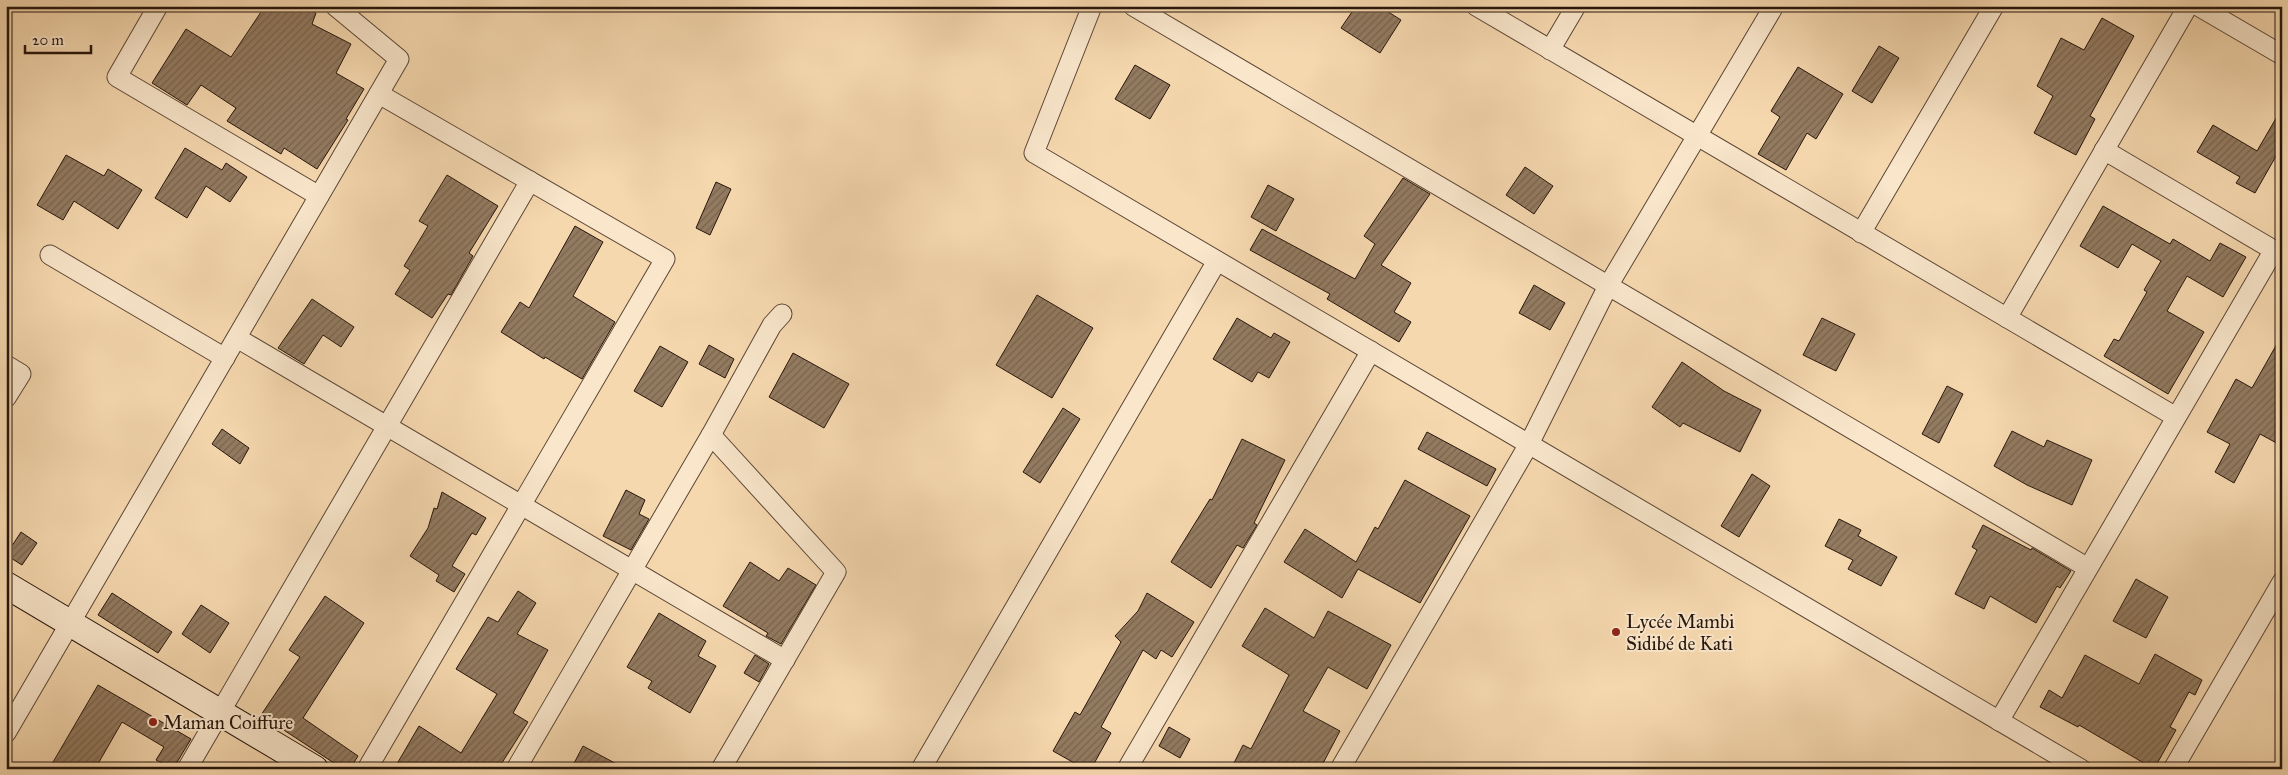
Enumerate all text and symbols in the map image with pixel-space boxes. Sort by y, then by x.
scale bar [25,22,91,54]
text: 20 m [32,31,64,49]
place label: Lycée Mambi Sidibé de Kati [1626,610,1734,655]
marker: Lycée Mambi Sidibé de Kati [1610,626,1622,638]
place label: Maman Coiffure [163,711,293,734]
marker: Maman Coiffure [147,716,159,728]

